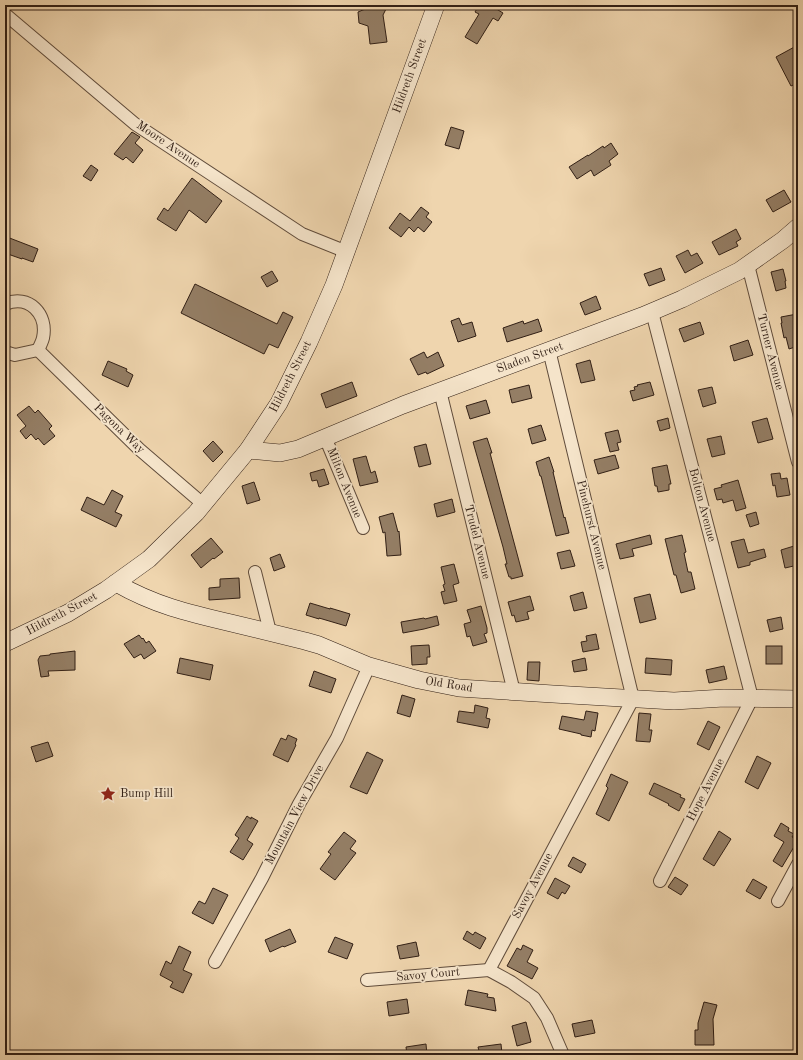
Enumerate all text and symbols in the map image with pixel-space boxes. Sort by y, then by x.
street label: Hildreth Street [391,37,429,115]
street label: Moore Avenue [134,119,202,171]
street label: Turner Avenue [755,313,785,392]
street label: Hildreth Street [268,339,314,415]
street label: Sladen Street [495,340,565,376]
street label: Pagona Way [91,402,147,457]
street label: Milton Avenue [324,446,364,520]
street label: Bolton Avenue [686,467,718,544]
street label: Pinehurst Avenue [574,479,608,572]
street label: Trudel Avenue [462,503,492,581]
street label: Hildreth Street [25,590,99,638]
street label: Old Road [424,675,474,695]
street label: Hope Avenue [685,756,727,823]
street label: Mountain View Drive [264,763,327,867]
place icon: Bump Hill [99,785,117,803]
place label: Bump Hill [120,788,173,800]
street label: Savoy Avenue [511,851,556,921]
street label: Savoy Court [396,966,460,984]

